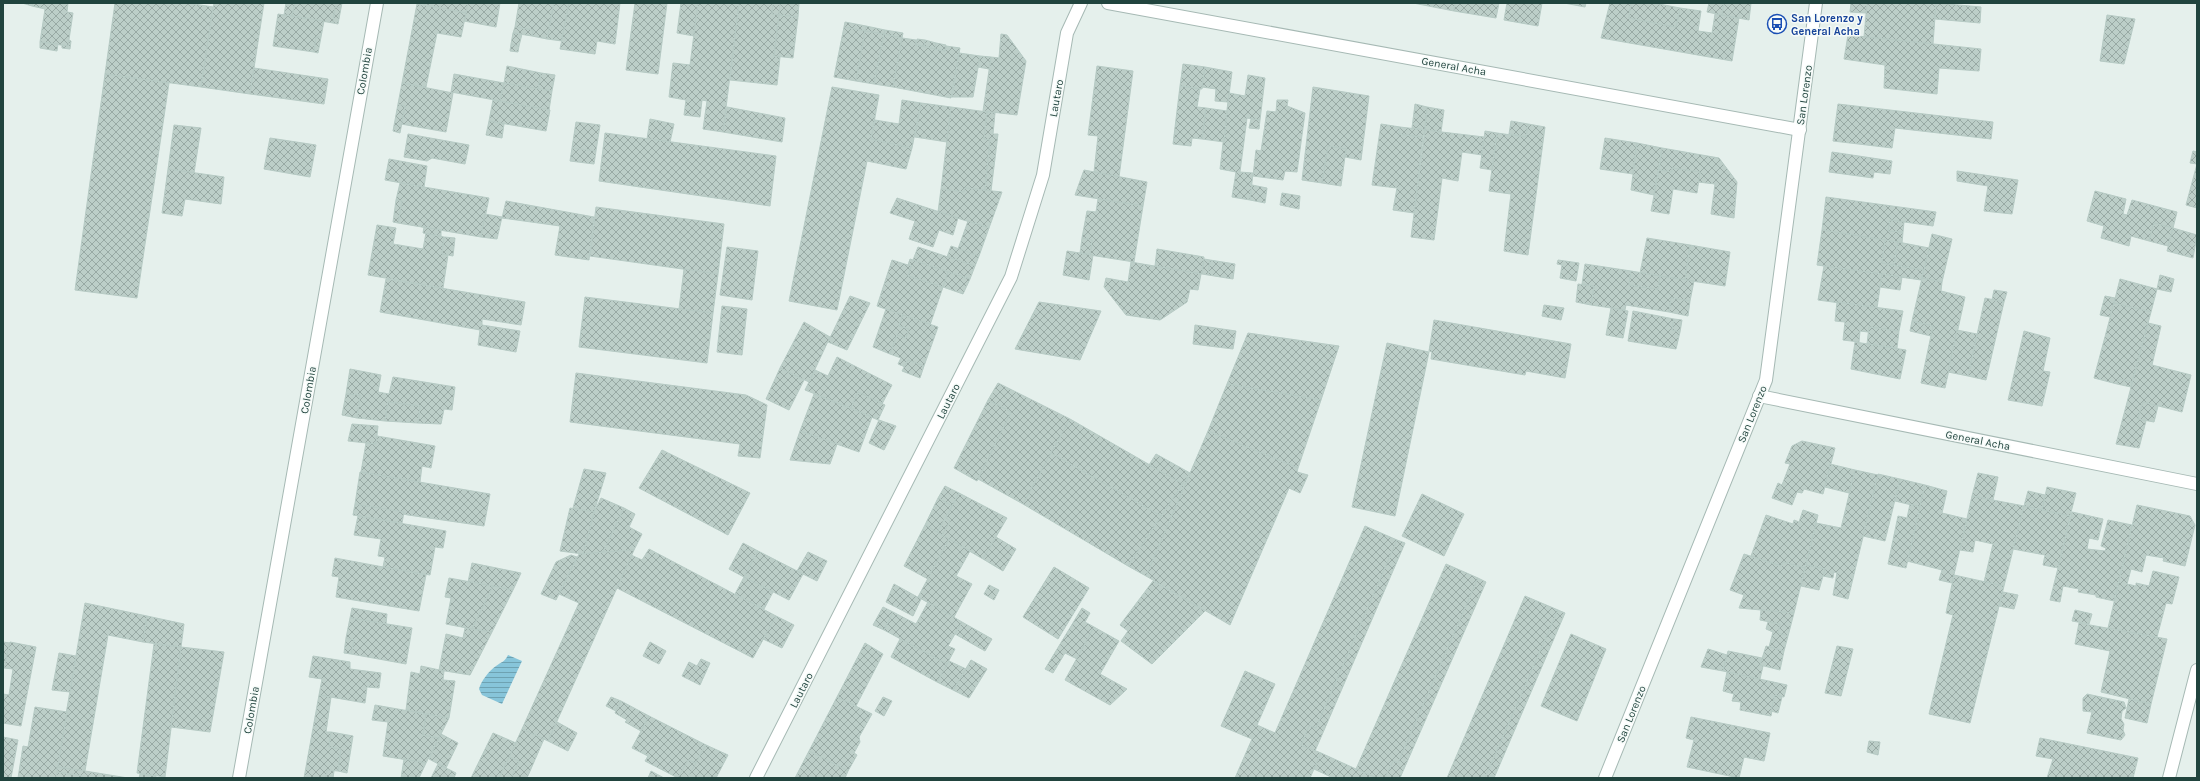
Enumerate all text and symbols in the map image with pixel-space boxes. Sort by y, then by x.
place label: San Lorenzo y General Acha [1791,12,1863,38]
bus stop icon: San Lorenzo y General Acha [1766,13,1788,35]
street label: Colombia [354,46,375,96]
street label: General Acha [1421,54,1487,79]
street label: San Lorenzo [1794,64,1815,126]
street label: Lautaro [1047,78,1066,118]
street label: Colombia [298,365,319,415]
street label: Lautaro [934,381,963,421]
street label: San Lorenzo [1735,384,1770,445]
street label: General Acha [1945,428,2011,453]
street label: Lautaro [787,670,816,710]
street label: San Lorenzo [1614,684,1649,745]
street label: Colombia [241,685,262,735]

